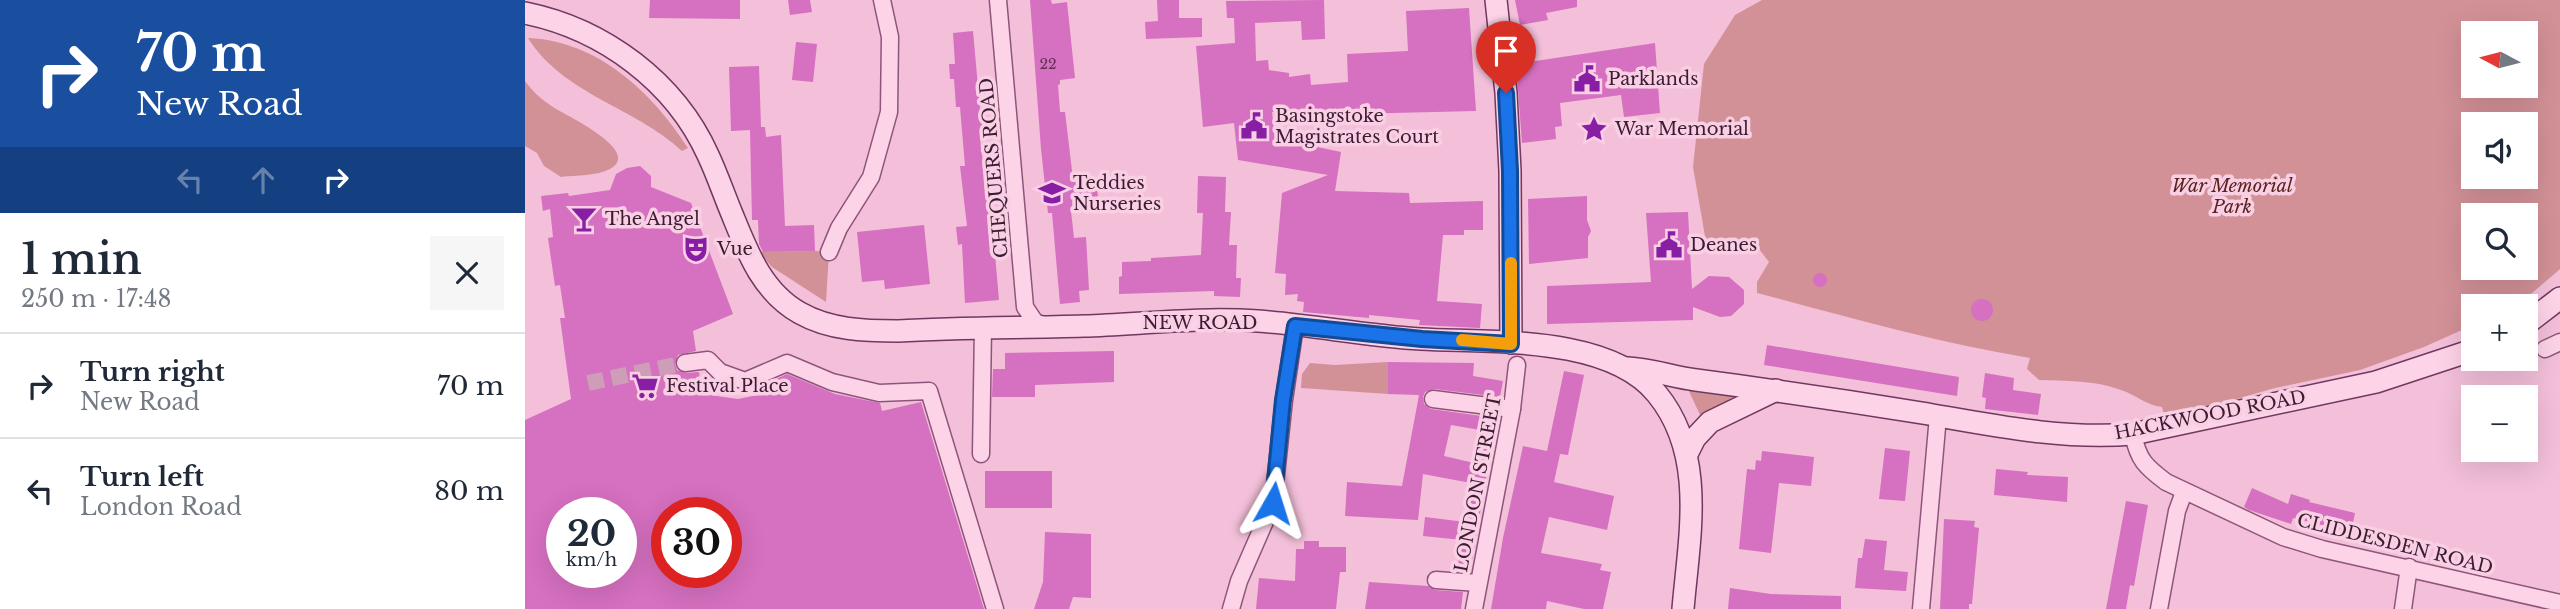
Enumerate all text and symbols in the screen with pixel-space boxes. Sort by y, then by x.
pin [1476,21,1536,93]
north arrow [2461,21,2537,98]
map controls [2461,21,2538,462]
text: 70 m [136,23,266,84]
icon: right [21,28,112,119]
icon: arrive [1487,32,1525,70]
house number: 22 [1039,55,1057,73]
public building icon: Parklands [1572,64,1602,94]
place label: Parklands [1608,68,1698,90]
street label: CHEQUERS ROAD [975,77,1013,259]
text: New Road [136,84,303,124]
place label: Basingstoke Magistrates Court [1275,105,1439,148]
public building icon: Basingstoke Magistrates Court [1239,111,1269,141]
button: sound [2461,112,2538,189]
place icon: War Memorial [1579,114,1609,144]
place label: War Memorial [1614,118,1749,140]
icon: left [171,161,209,199]
icon: ahead [244,161,282,199]
icon: right [317,161,355,199]
place label: Teddies Nurseries [1073,172,1161,215]
park label: War Memorial Park [2171,175,2293,218]
school or university icon: Teddies Nurseries [1037,178,1067,208]
button: search [2461,203,2538,280]
bar icon: The Angel [569,204,599,234]
place label: The Angel [605,208,700,230]
public building icon: Deanes [1654,230,1684,260]
text: 1 min [21,233,142,285]
theatre icon: Vue [681,234,711,264]
place label: Deanes [1690,234,1757,256]
button: close [430,236,504,310]
place label: Vue [716,238,753,260]
text: 250 m · 17:48 [21,285,171,313]
button: + [2461,294,2538,371]
street label: NEW ROAD [1142,312,1258,334]
text: Turn right [80,356,225,388]
icon: right [21,367,59,405]
text: 70 m [437,370,504,402]
supermarket icon: Festival Place [630,371,660,401]
place label: Festival Place [666,375,789,397]
button: − [2461,385,2538,462]
street label: HACKWOOD ROAD [2113,386,2307,444]
text: New Road [80,388,200,416]
street label: LONDON STREET [1450,392,1506,574]
text: Turn left [80,461,204,493]
position arrow [1236,466,1310,540]
icon: left [21,472,59,510]
text: 80 m [434,475,504,507]
text: London Road [80,493,242,521]
speed limit sign: 30 [651,497,742,588]
street label: CLIDDESDEN ROAD [2295,509,2495,579]
text: 20 [567,512,616,555]
text: km/h [566,549,617,571]

